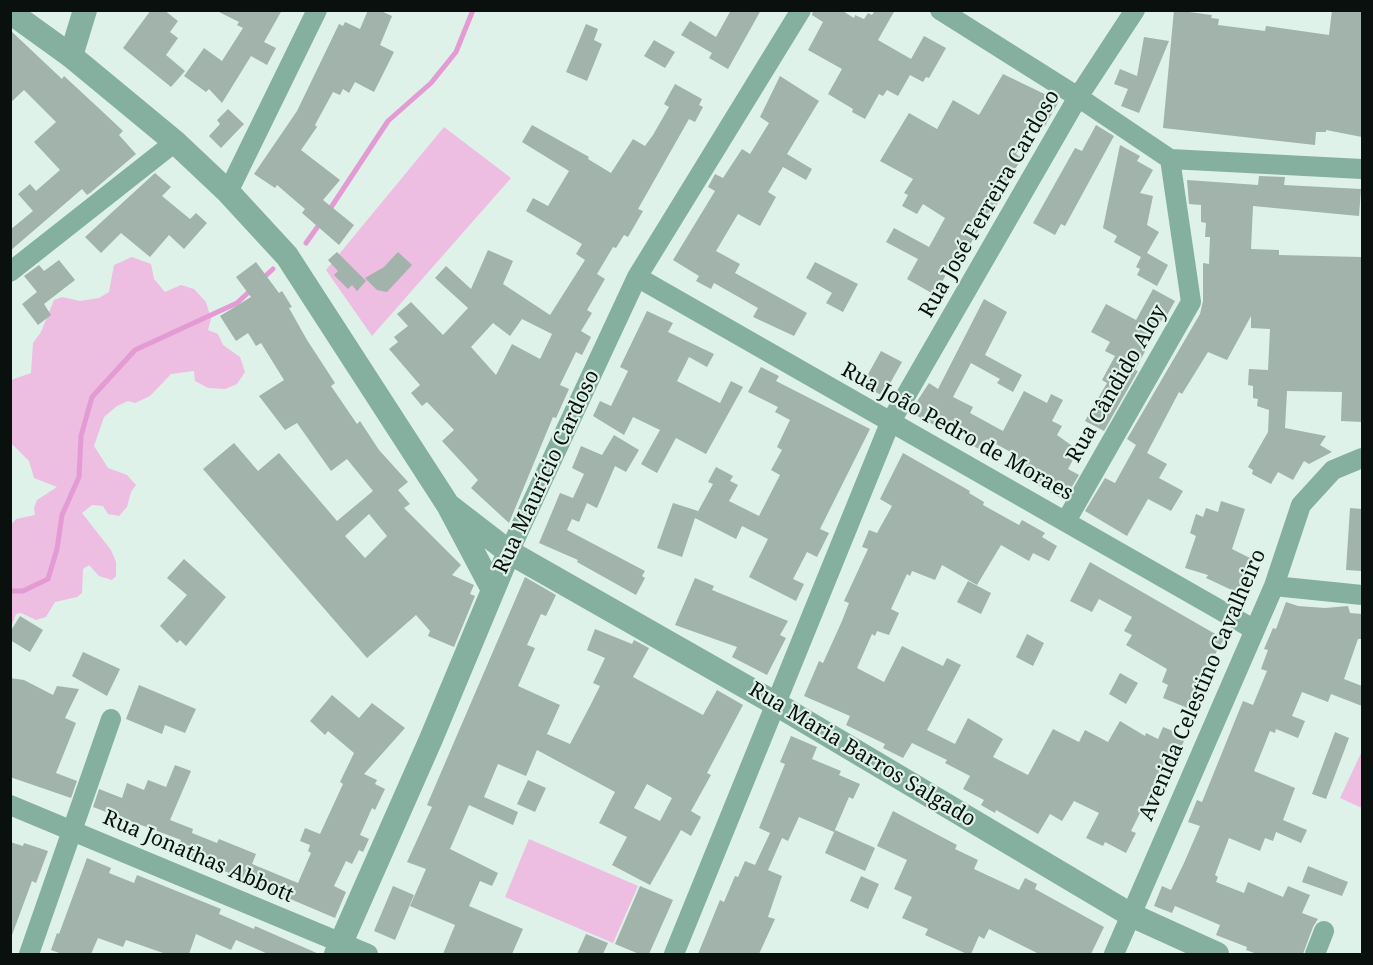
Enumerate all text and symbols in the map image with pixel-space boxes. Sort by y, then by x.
street label: Rua José Ferreira Cardoso [914,86,1066,322]
street label: Rua Cândido Aloy [1062,301,1172,467]
street label: Rua João Pedro de Moraes [837,358,1077,506]
street label: Rua Maurício Cardoso [489,366,605,578]
street label: Avenida Celestino Cavalheiro [1134,545,1272,825]
street label: Rua Maria Barros Salgado [744,677,980,833]
street label: Rua Jonathas Abbott [99,805,297,909]

